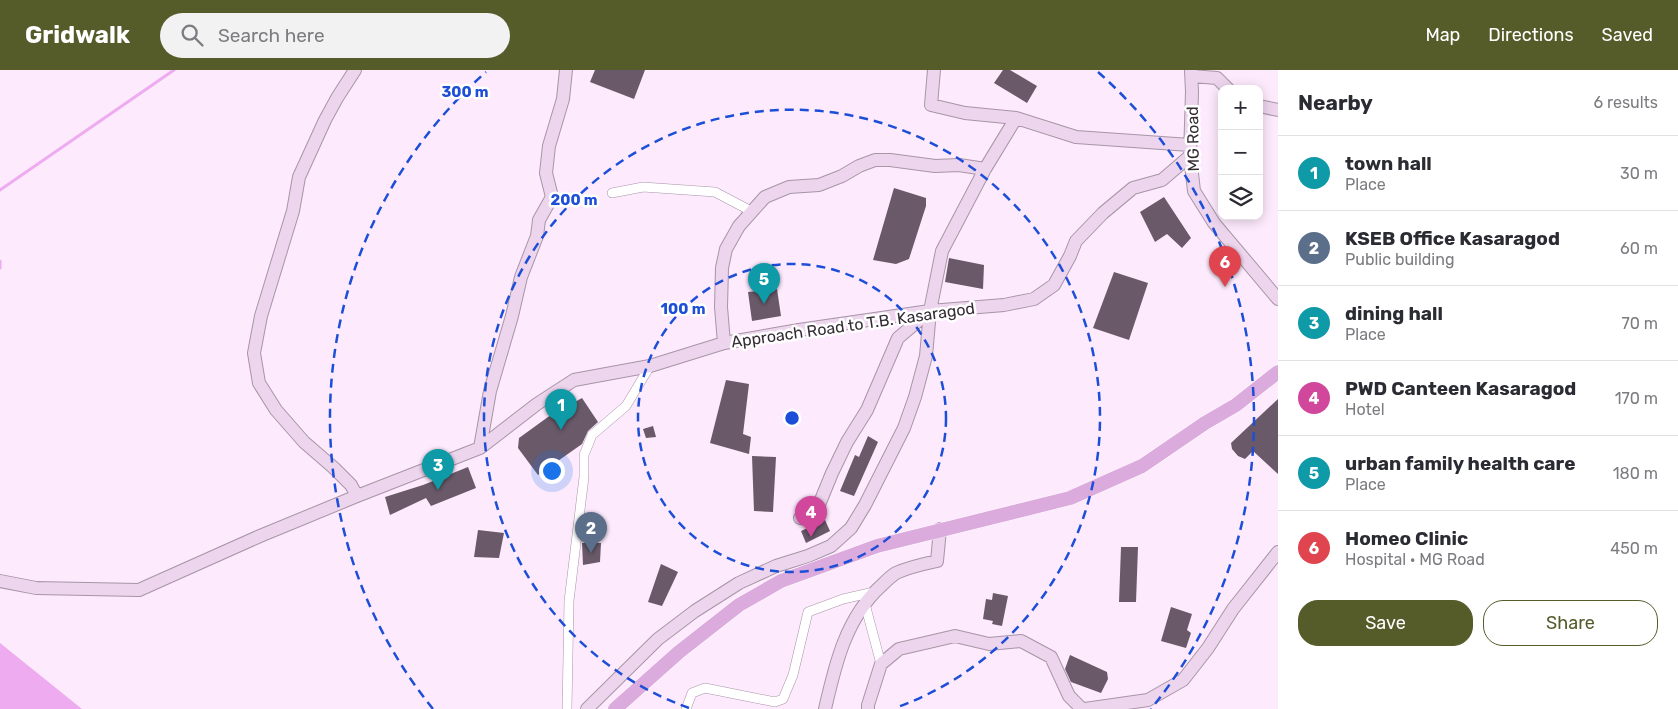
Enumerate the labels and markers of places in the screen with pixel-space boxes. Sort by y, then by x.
pin: 6 [1209,246,1241,287]
pin: 5 [748,263,780,304]
pin: 1 [545,389,577,430]
centre of rings [783,409,801,427]
pin: 3 [422,449,454,490]
pin: 4 [795,496,827,537]
pin: 2 [575,512,607,553]

